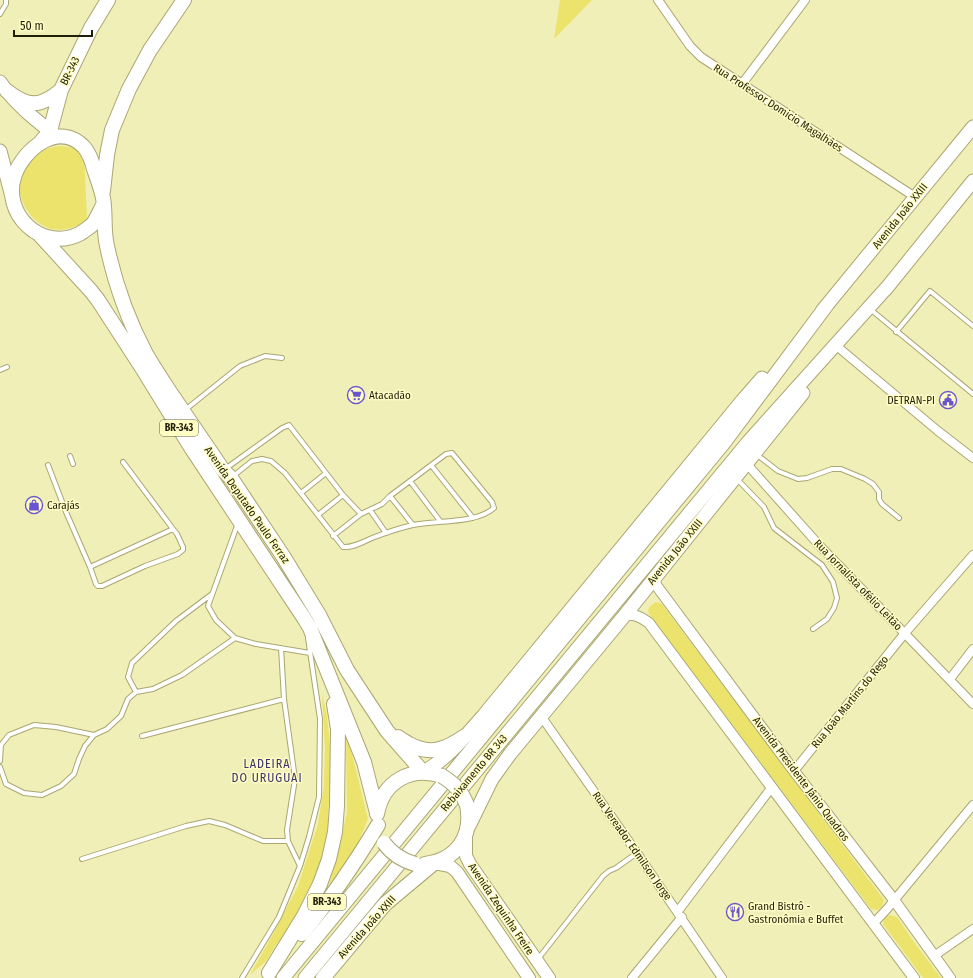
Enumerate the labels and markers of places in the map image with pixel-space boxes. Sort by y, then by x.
supermarket icon: Atacadão [346,385,366,405]
place label: Atacadão [369,389,411,402]
public building icon: DETRAN-PI [938,390,958,410]
place label: DETRAN-PI [887,394,935,407]
shop icon: Carajás [24,495,44,515]
place label: Carajás [47,499,80,512]
place label: Grand Bistrô - Gastronômia e Buffet [748,900,844,926]
restaurant icon: Grand Bistrô - Gastronômia e Buffet [725,902,745,922]

